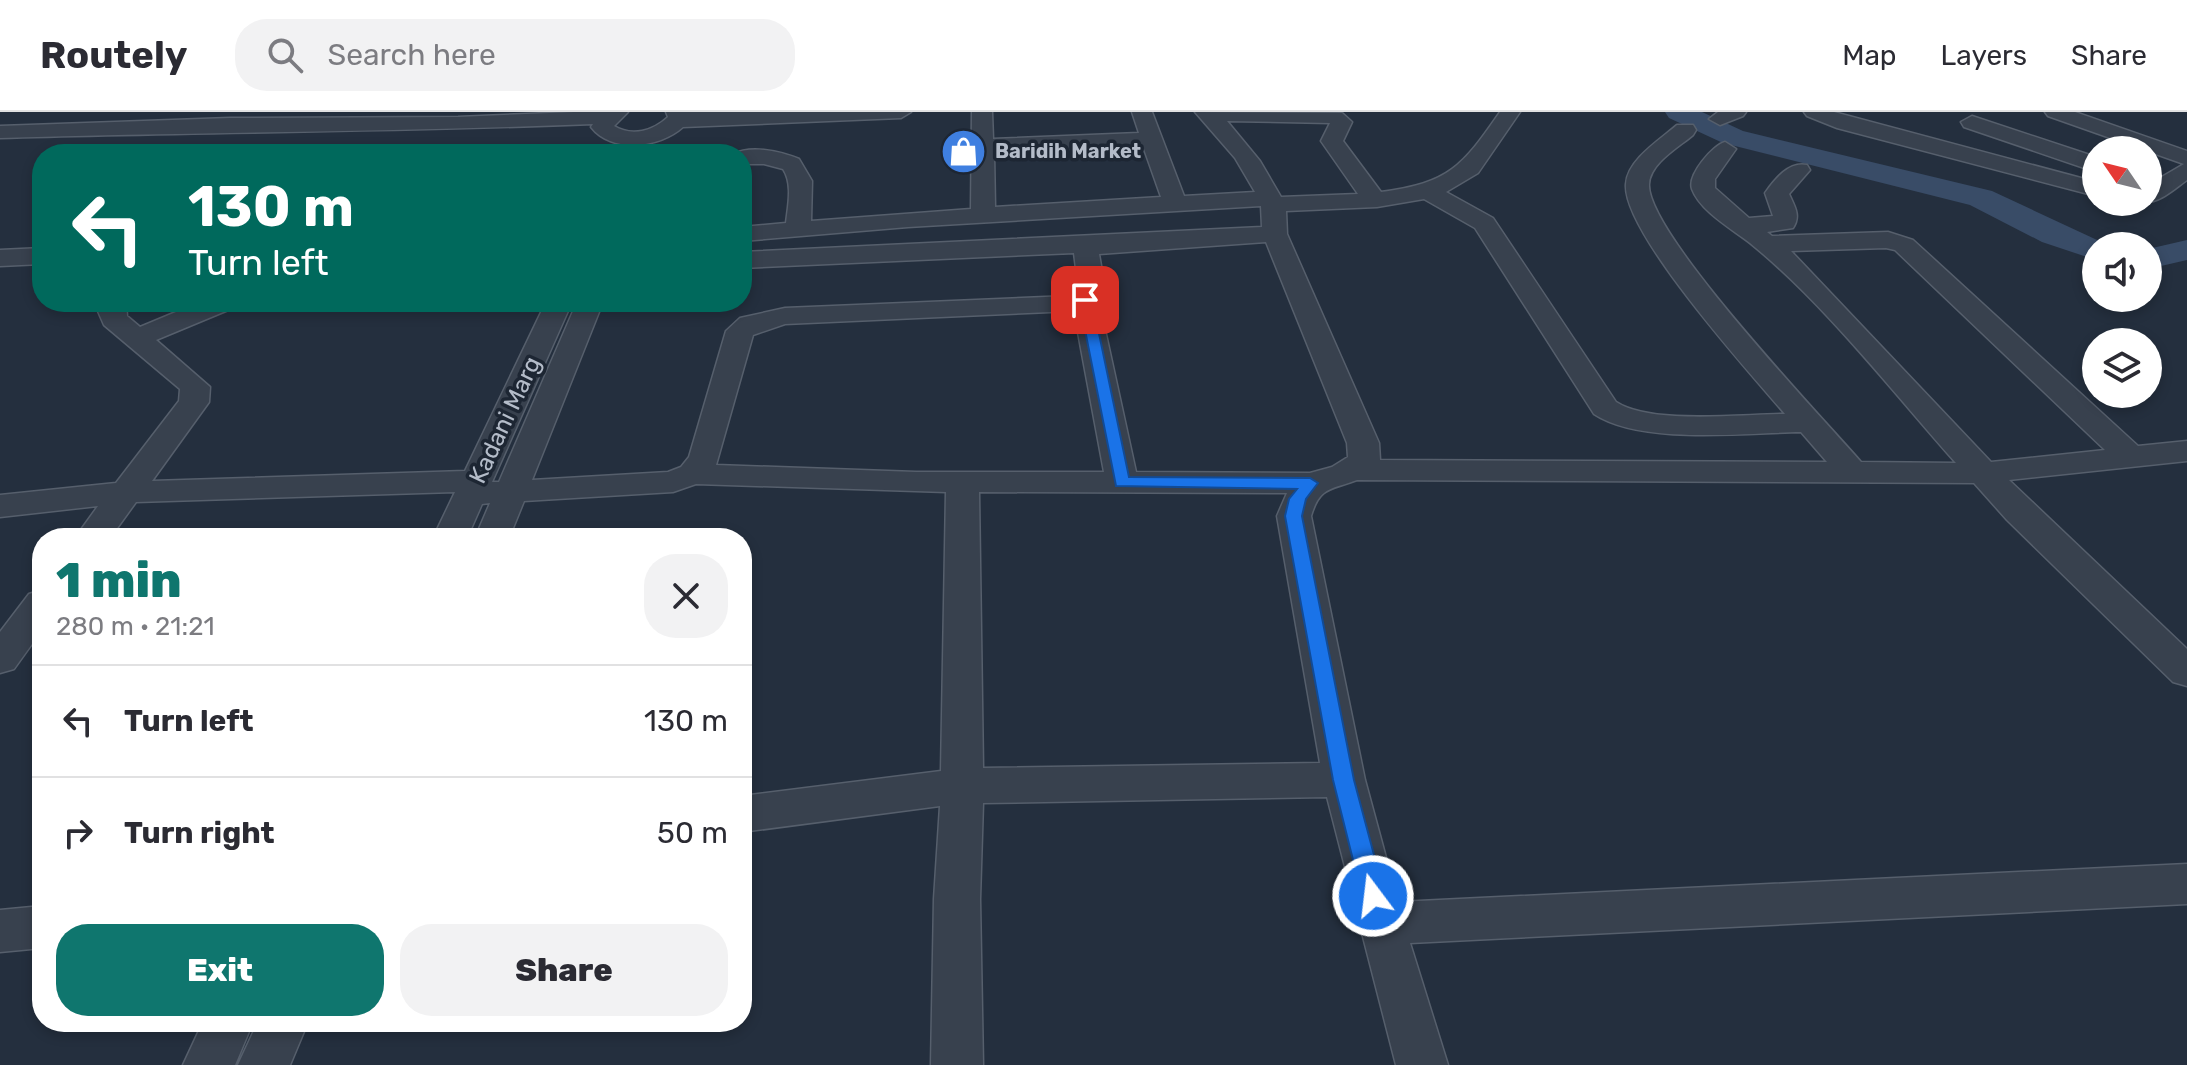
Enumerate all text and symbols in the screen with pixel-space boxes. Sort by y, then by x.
search box [235,19,795,91]
text: Routely [40,32,187,78]
icon: search [263,33,307,77]
text: Search here [327,37,496,73]
text: Map [1842,39,1897,72]
text: Layers [1941,39,2027,72]
text: Share [2071,39,2147,72]
shop icon: Baridih Market [940,127,988,175]
north arrow [2082,136,2162,216]
map controls [2082,136,2162,408]
place label: Baridih Market [995,139,1141,163]
text: 130 m [188,174,354,240]
icon: left [56,176,160,280]
button: sound [2082,232,2162,312]
text: Turn left [188,241,329,284]
pin [1051,266,1119,334]
icon: arrive [1063,278,1107,322]
button: layers [2082,328,2162,408]
street label: Kadani Marg [463,352,547,488]
text: 1 min [56,552,182,609]
button: close [644,554,728,638]
text: 280 m · 21:21 [56,611,215,642]
icon: left [56,699,100,743]
text: Turn left [124,703,254,739]
text: 130 m [644,703,728,739]
icon: right [56,811,100,855]
text: Turn right [124,815,275,851]
text: 50 m [657,815,728,851]
position arrow [1331,854,1415,938]
button: Exit [56,924,384,1016]
button: Share [400,924,728,1016]

